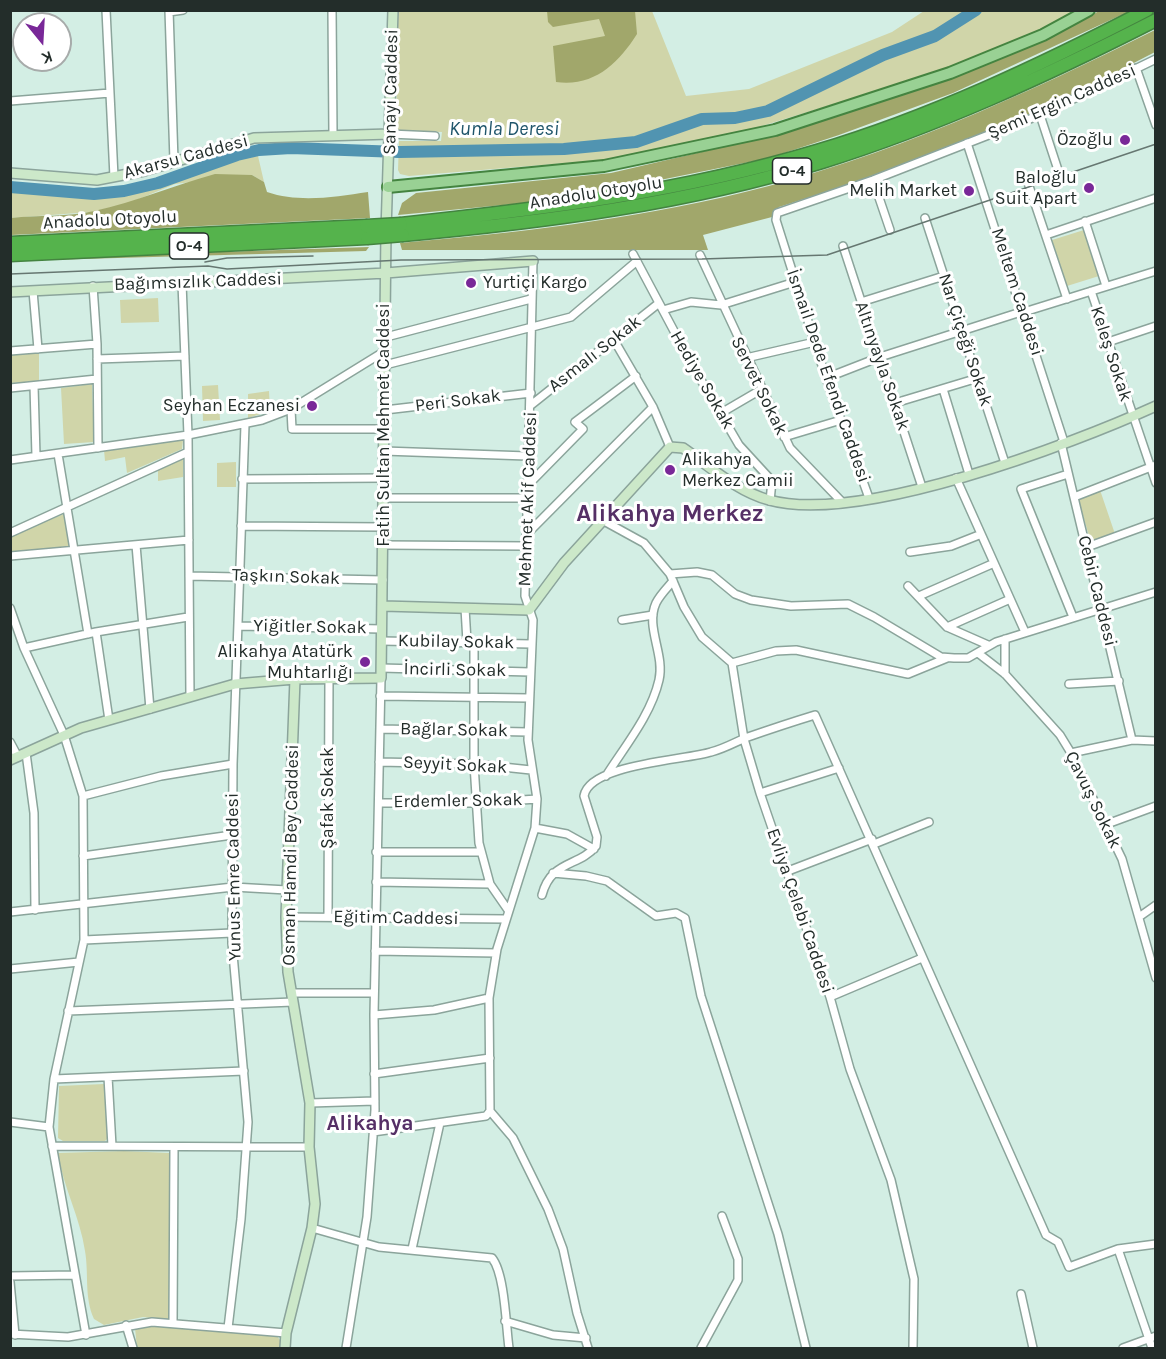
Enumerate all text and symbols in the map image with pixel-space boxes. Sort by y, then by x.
north arrow [12,12,72,72]
street label: Sanayi Caddesi [379,29,403,155]
text: K [39,47,55,68]
street label: Şemi Ergin Caddesi [985,60,1139,144]
water label: Kumla Deresi [449,117,559,141]
place label: Özoğlu [1057,129,1113,151]
street label: Akarsu Caddesi [121,130,251,184]
marker: Özoğlu [1118,133,1132,147]
road number: O-4 [772,158,812,184]
place label: Baloğlu Suit Apart [995,167,1077,210]
street label: Anadolu Otoyolu [528,172,664,214]
place label: Melih Market [849,180,957,202]
marker: Baloğlu Suit Apart [1082,181,1096,195]
marker: Melih Market [962,184,976,198]
street label: Anadolu Otoyolu [42,206,178,234]
street label: Meltem Caddesi [986,225,1048,359]
road number: O-4 [170,233,208,259]
street label: İsmail Dede Efendi Caddesi [781,266,875,486]
street label: Bağımsızlık Caddesi [114,268,282,296]
street label: Nar Çiçeği Sokak [933,271,997,409]
place label: Yurtiçi Kargo [483,272,587,294]
marker: Yurtiçi Kargo [464,276,478,290]
street label: Altınyayla Sokak [850,299,914,433]
street label: Fatih Sultan Mehmet Caddesi [373,303,395,547]
street label: Keleş Sokak [1085,304,1137,404]
street label: Asmalı Sokak [544,311,646,397]
street label: Hediye Sokak [665,327,739,433]
street label: Servet Sokak [726,333,792,439]
street label: Peri Sokak [414,385,502,417]
place label: Seyhan Eczanesi [163,395,300,417]
marker: Seyhan Eczanesi [305,399,319,413]
street label: Mehmet Akif Caddesi [514,411,542,587]
place label: Alikahya Merkez Camii [682,449,794,492]
marker: Alikahya Merkez Camii [663,463,677,477]
district label: Alikahya Merkez [576,500,764,528]
street label: Cebir Caddesi [1073,533,1121,649]
street label: Taşkın Sokak [231,564,341,590]
street label: Yiğitler Sokak [253,615,367,639]
street label: Kubilay Sokak [398,630,514,654]
place label: Alikahya Atatürk Muhtarlığı [217,641,353,684]
marker: Alikahya Atatürk Muhtarlığı [358,655,372,669]
street label: İncirli Sokak [403,658,507,682]
street label: Bağlar Sokak [400,718,508,742]
street label: Osman Hamdi Bey Caddesi [278,744,304,966]
street label: Şafak Sokak [317,747,339,849]
street label: Çavuş Sokak [1060,748,1126,852]
street label: Seyyit Sokak [402,751,508,779]
street label: Erdemler Sokak [393,789,523,813]
street label: Yunus Emre Caddesi [222,793,246,961]
street label: Evliya Çelebi Caddesi [762,826,838,996]
street label: Eğitim Caddesi [333,906,459,930]
district label: Alikahya [326,1111,414,1137]

